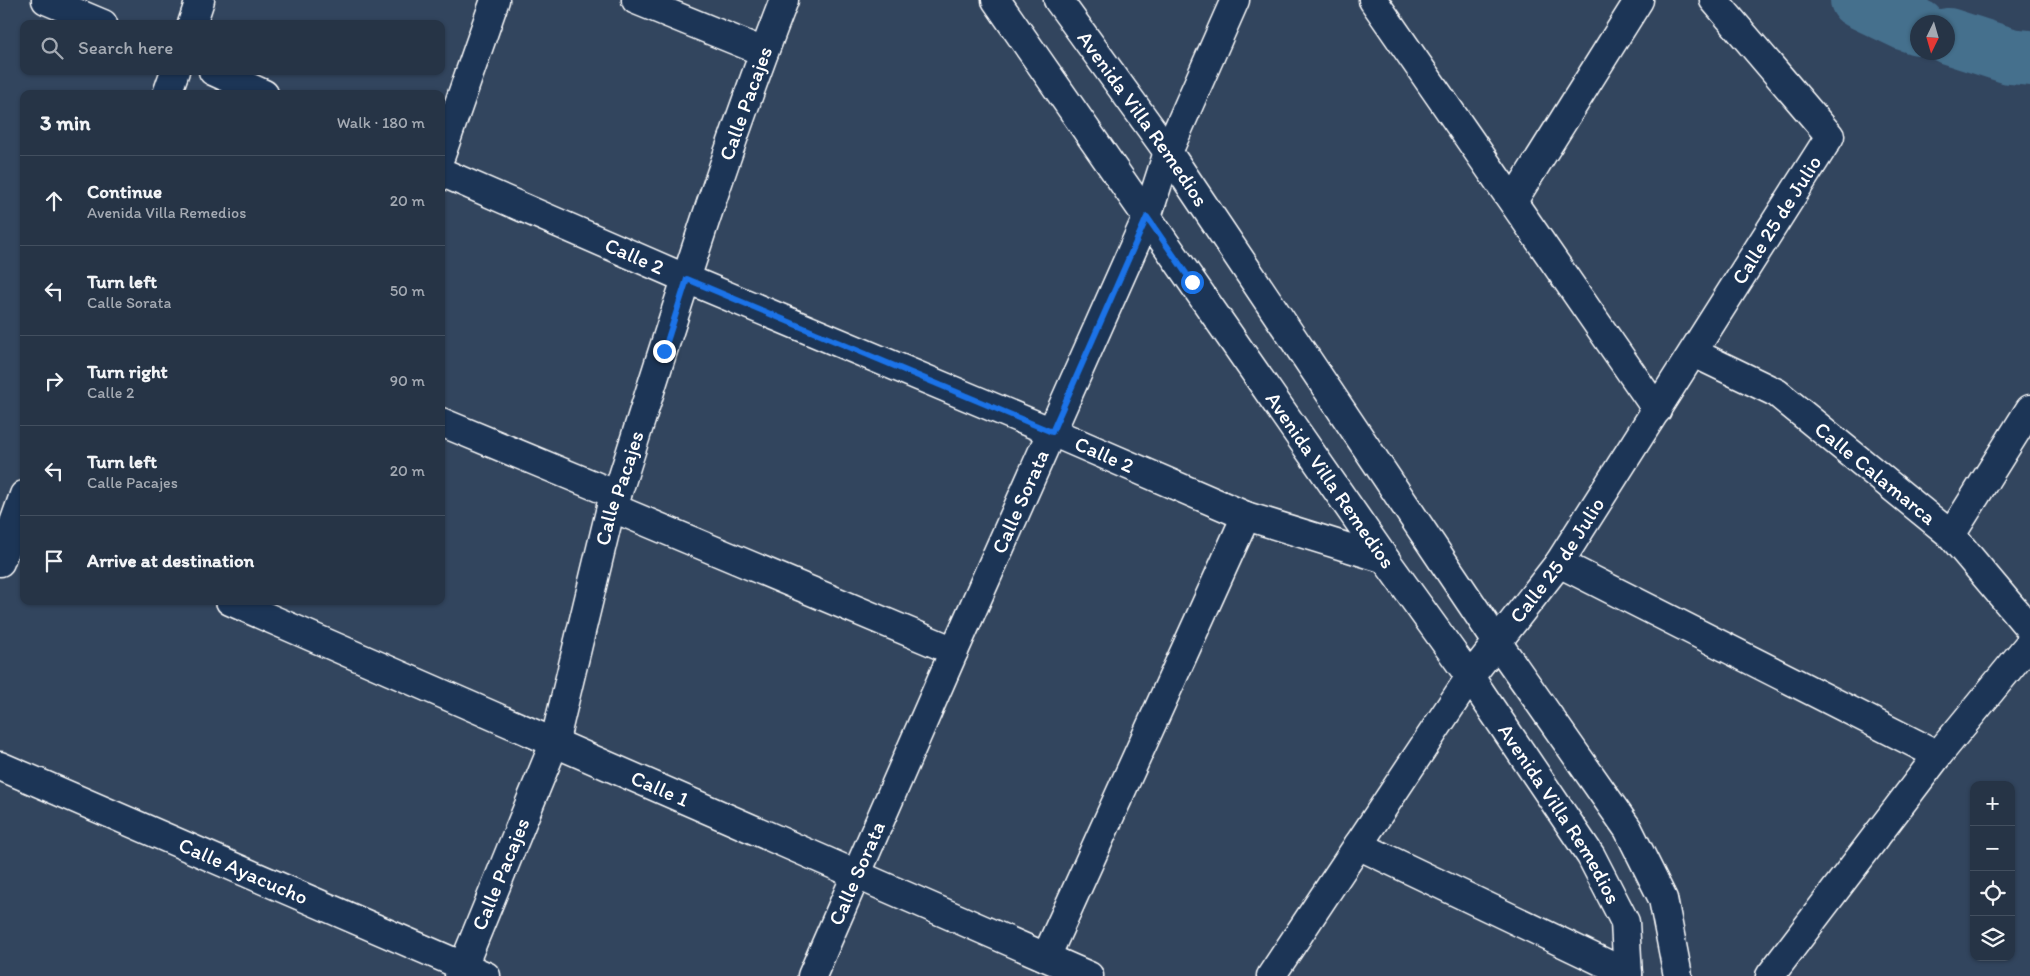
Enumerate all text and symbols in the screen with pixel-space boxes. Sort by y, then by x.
north arrow [1910,15,1955,60]
search box [20,20,445,75]
street label: Avenida Villa Remedios [1073,26,1214,211]
icon: search [38,34,66,62]
text: Search here [78,36,173,59]
street label: Calle Pacajes [713,43,777,164]
text: 3 min [40,110,90,135]
text: Walk · 180 m [337,113,425,132]
street label: Calle 25 de Julio [1726,151,1826,289]
text: Continue [87,180,162,203]
icon: ahead [40,187,68,215]
text: 20 m [390,191,425,210]
text: Avenida Villa Remedios [87,203,246,222]
street label: Calle 2 [601,232,668,280]
text: Turn left [87,270,157,293]
route start [1181,271,1204,294]
icon: left [40,277,68,305]
text: 50 m [390,281,425,300]
text: Calle Sorata [87,293,172,312]
route end [653,340,676,363]
text: Turn right [87,360,168,383]
icon: right [40,367,68,395]
text: 90 m [390,371,425,390]
text: Calle 2 [87,383,134,402]
street label: Avenida Villa Remedios [1261,387,1401,573]
street label: Calle Calamarca [1810,416,1941,530]
street label: Calle Pacajes [589,427,649,548]
street label: Calle 2 [1071,430,1138,478]
street label: Calle Sorata [986,446,1054,557]
text: Turn left [87,450,157,473]
icon: left [40,457,68,485]
text: 20 m [390,461,425,480]
text: Calle Pacajes [87,473,178,492]
street label: Calle 25 de Julio [1504,493,1609,628]
icon: arrive [40,547,68,575]
text: Arrive at destination [87,549,254,572]
street label: Avenida Villa Remedios [1493,719,1626,908]
street label: Calle 1 [627,765,693,812]
map controls [1970,781,2015,961]
button: + [1970,781,2015,826]
street label: Calle Pacajes [466,814,534,934]
street label: Calle Sorata [823,817,890,929]
button: − [1970,826,2015,871]
street label: Calle Ayacucho [175,832,312,910]
button: locate [1970,871,2015,916]
button: layers [1970,916,2015,961]

